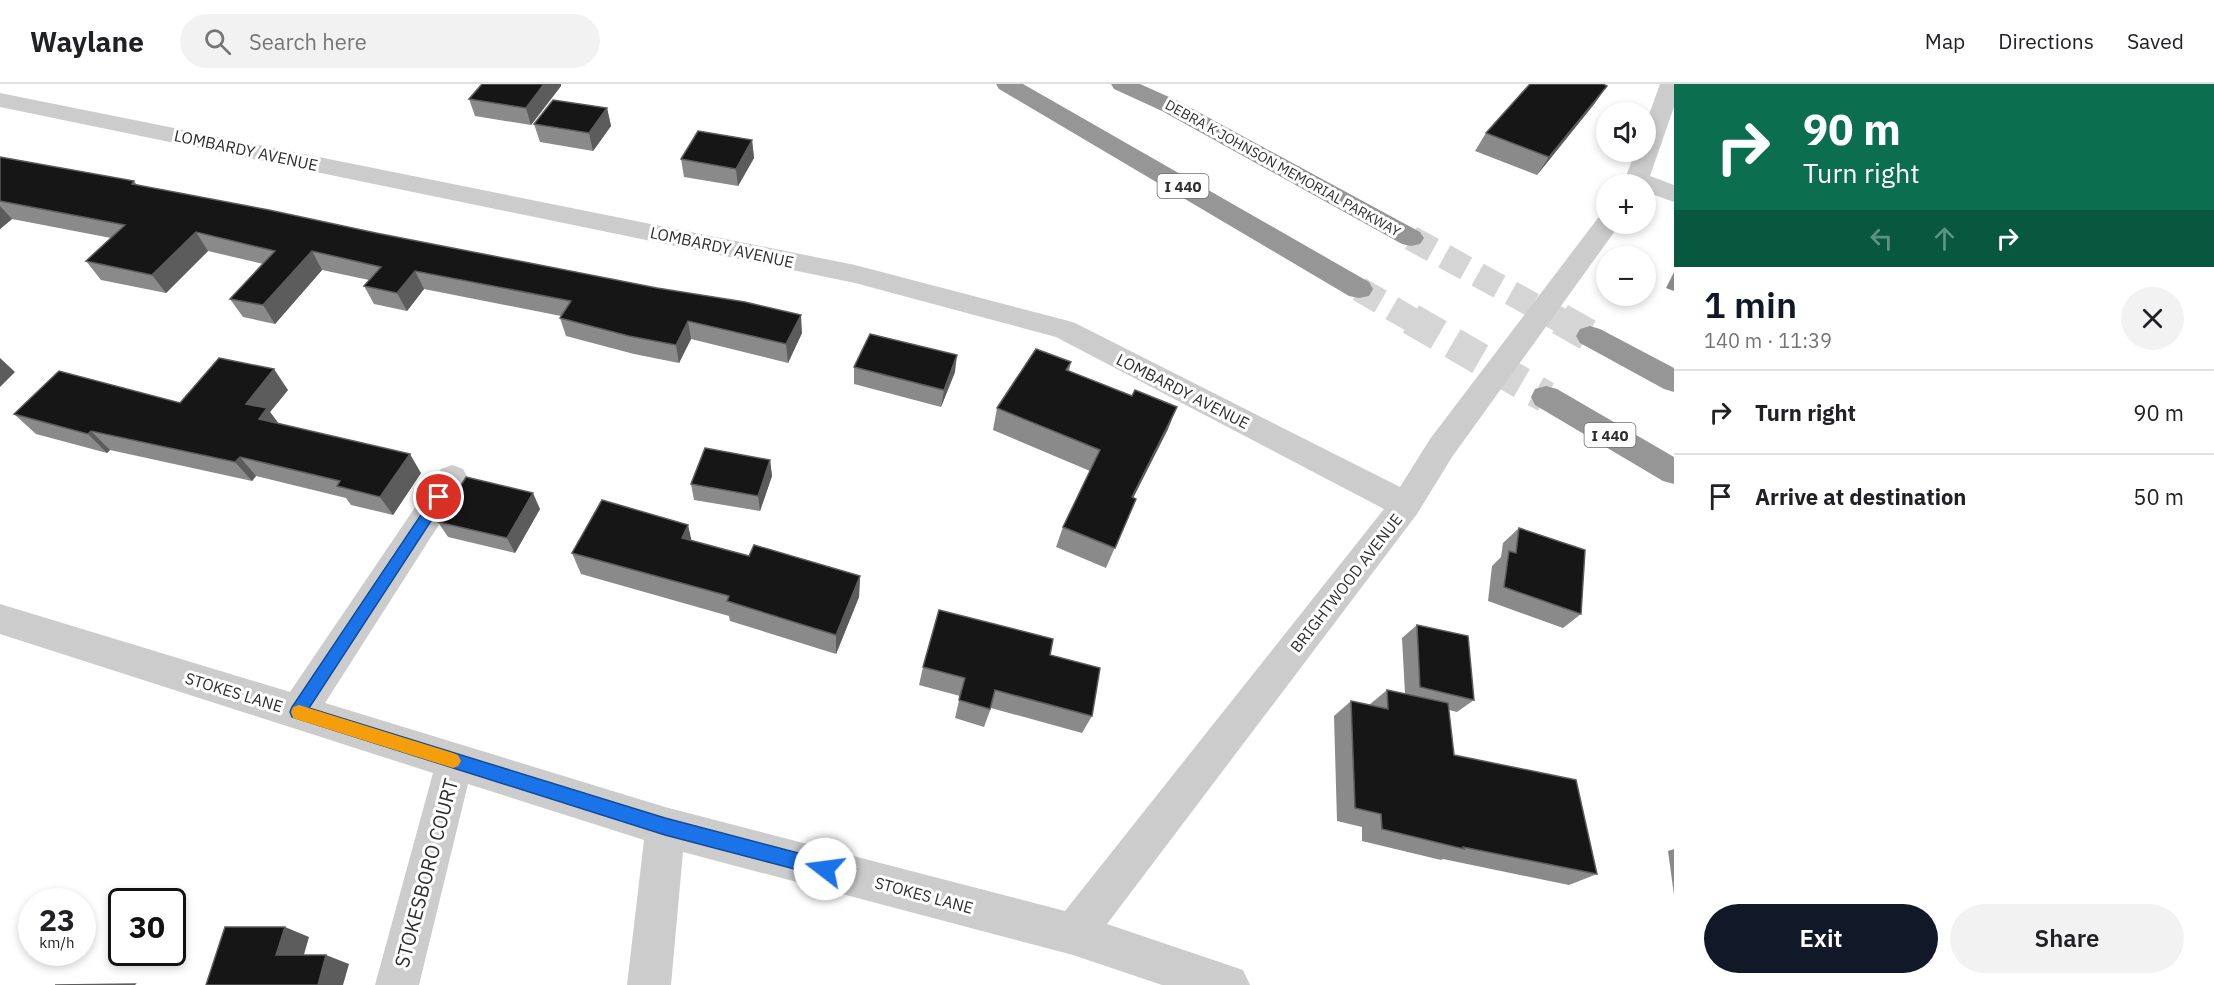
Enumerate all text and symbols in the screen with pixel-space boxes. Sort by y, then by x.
search box [180,14,600,68]
text: Waylane [30,23,144,60]
icon: search [201,25,234,58]
text: Search here [249,27,367,56]
text: Map [1925,27,1965,55]
text: Directions [1998,27,2094,55]
text: Saved [2127,27,2184,55]
street label: DEBRA K JOHNSON MEMORIAL PARKWAY [1162,96,1404,241]
map controls [1596,102,1656,306]
button: sound [1596,102,1656,162]
text: 90 m [1803,102,1901,157]
icon: right [1704,108,1782,186]
street label: LOMBARDY AVENUE [172,125,320,175]
text: Turn right [1803,155,1920,190]
road number: I 440 [1158,174,1208,198]
button: + [1596,174,1656,234]
street label: LOMBARDY AVENUE [648,222,796,272]
icon: left [1865,222,1898,255]
icon: ahead [1928,222,1961,255]
icon: right [1991,222,2024,255]
button: − [1596,246,1656,306]
text: 1 min [1704,281,1797,328]
button: close [2121,287,2184,350]
text: 140 m · 11:39 [1704,327,1832,354]
street label: LOMBARDY AVENUE [1113,349,1253,433]
icon: right [1704,396,1737,429]
text: Turn right [1755,398,1856,427]
text: 90 m [2133,398,2184,427]
road number: I 440 [1584,423,1636,447]
pin [413,471,464,522]
icon: arrive [422,480,455,513]
icon: arrive [1704,480,1737,513]
text: Arrive at destination [1755,482,1966,511]
text: 50 m [2133,482,2184,511]
street label: BRIGHTWOOD AVENUE [1286,510,1406,656]
street label: STOKES LANE [183,668,285,716]
street label: STOKESBORO COURT [388,775,464,971]
position arrow [793,837,857,901]
street label: STOKES LANE [873,872,975,918]
speed limit sign: 30 [108,888,186,966]
text: 23 [39,900,75,939]
button: Exit [1704,904,1938,973]
button: Share [1950,904,2184,973]
text: km/h [39,933,75,952]

